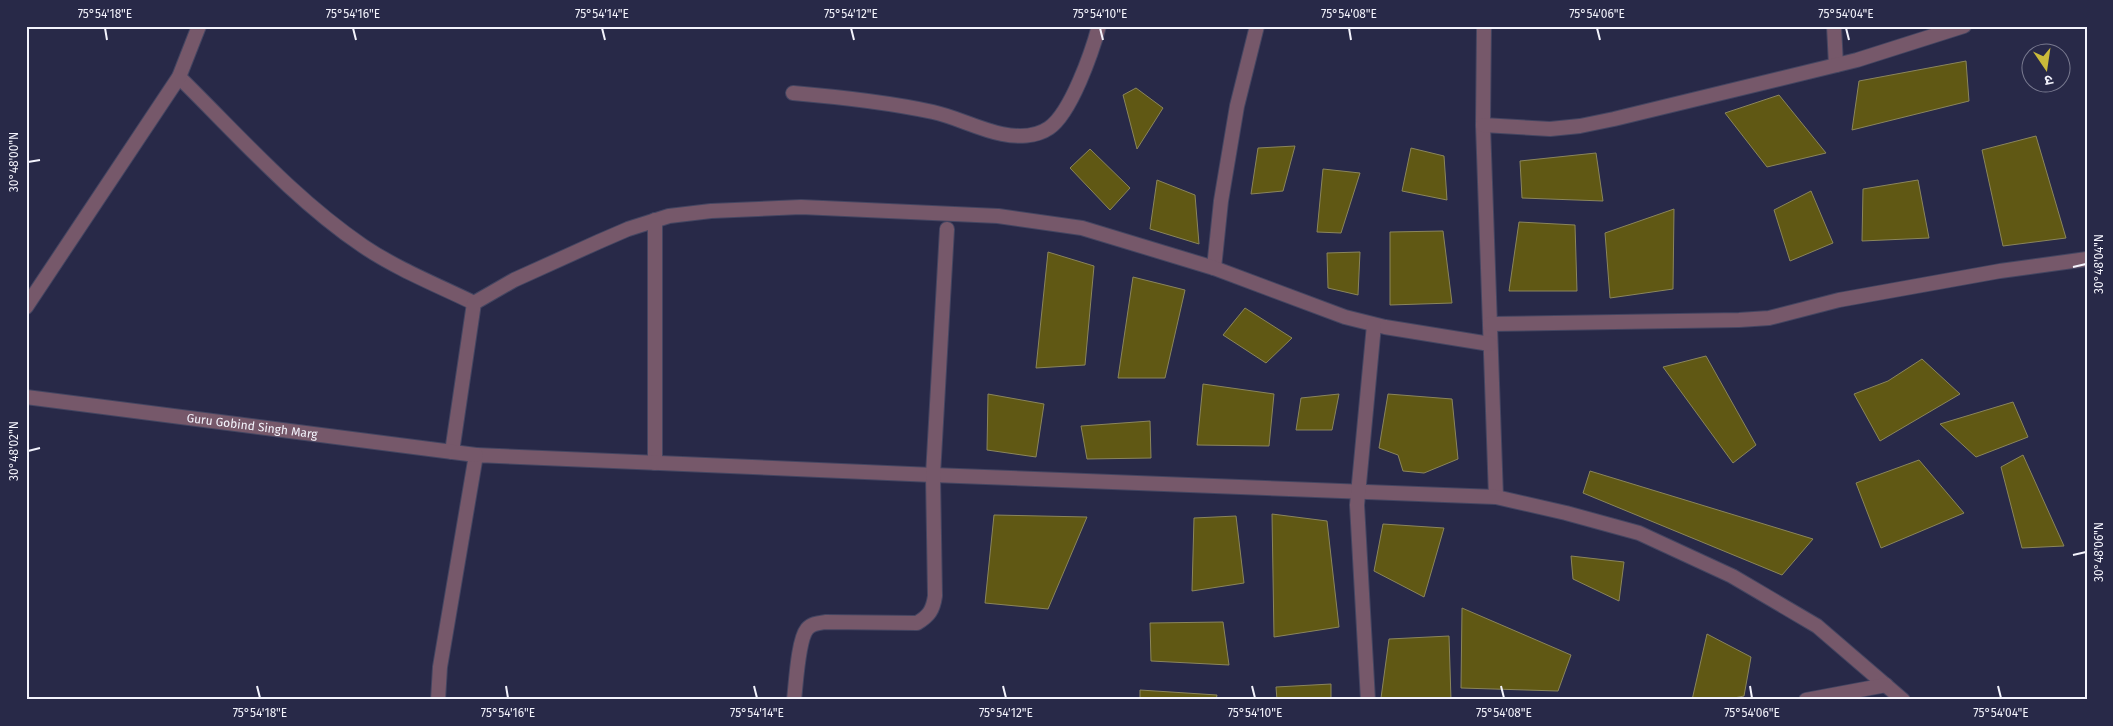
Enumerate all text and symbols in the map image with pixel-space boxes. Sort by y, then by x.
text: 75°54'18"E [78,7,132,21]
text: 75°54'16"E [326,7,380,21]
text: 75°54'14"E [575,7,629,21]
text: 75°54'12"E [824,7,878,21]
text: 75°54'10"E [1073,7,1127,21]
text: 75°54'08"E [1321,7,1377,21]
text: 75°54'06"E [1569,7,1625,21]
text: 75°54'04"E [1818,7,1874,21]
north arrow [2020,42,2070,92]
text: उ [2042,71,2055,90]
text: 30°48'00"N [7,132,21,192]
text: 30°48'04"N [2092,234,2106,294]
street label: Guru Gobind Singh Marg [186,411,319,442]
text: 30°48'02"N [7,421,21,481]
text: 30°48'06"N [2092,522,2106,582]
text: 75°54'18"E [233,706,287,720]
text: 75°54'16"E [481,706,535,720]
text: 75°54'14"E [730,706,784,720]
text: 75°54'12"E [979,706,1033,720]
text: 75°54'10"E [1228,706,1282,720]
text: 75°54'08"E [1476,706,1532,720]
text: 75°54'06"E [1724,706,1780,720]
text: 75°54'04"E [1973,706,2029,720]

